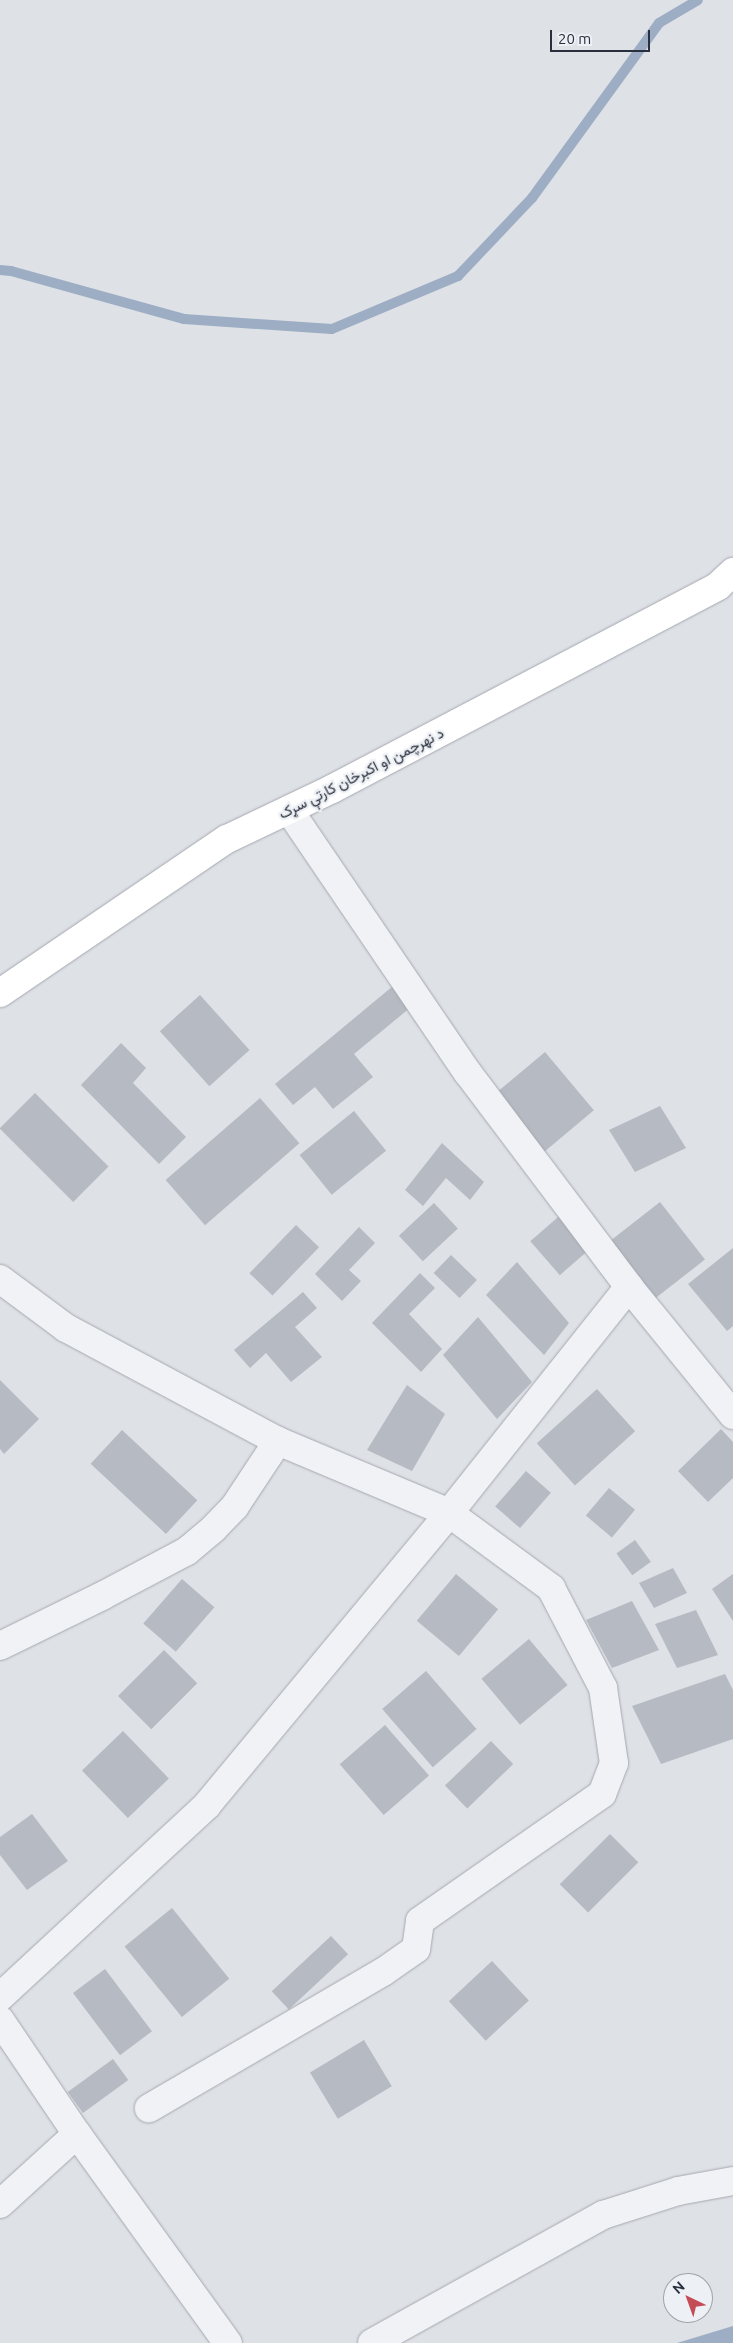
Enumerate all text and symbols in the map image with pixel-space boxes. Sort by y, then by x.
scale bar [553,20,653,52]
text: 20 m [558,30,591,47]
street label: د نهرچمن او اکبرخان کارتې سړک [275,723,447,823]
north arrow [663,2273,713,2323]
text: N [669,2278,688,2297]

